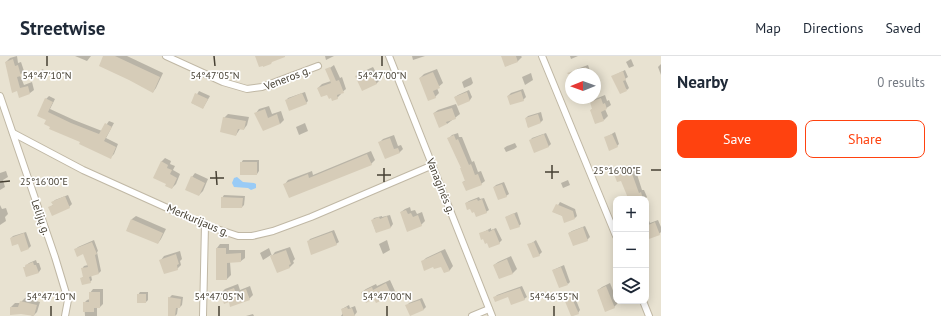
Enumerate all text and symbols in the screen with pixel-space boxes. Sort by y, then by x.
text: Streetwise [20,16,105,40]
text: Map [755,19,781,37]
text: Directions [803,19,863,37]
text: Saved [885,19,921,37]
street label: Veneros g. [261,63,312,94]
north arrow [565,68,601,104]
text: 54°47'10"N [22,69,72,82]
text: 54°47'05"N [190,69,240,82]
text: 54°47'00"N [357,69,407,82]
text: Nearby [677,71,728,93]
text: 0 results [877,74,925,91]
button: Save [677,120,797,158]
button: Share [805,120,925,158]
street label: Vanaginės g. [423,155,459,216]
text: 25°16'00"E [593,164,641,177]
text: 25°16'00"E [20,175,68,188]
map controls [613,196,649,304]
button: + [613,196,649,232]
street label: Lelijų g. [28,197,54,237]
street label: Merkurijaus g. [165,201,231,239]
button: − [613,232,649,268]
button: layers [613,268,649,304]
text: 54°47'10"N [26,290,76,303]
text: 54°47'05"N [194,290,244,303]
text: 54°47'00"N [362,290,412,303]
text: 54°46'55"N [529,290,579,303]

